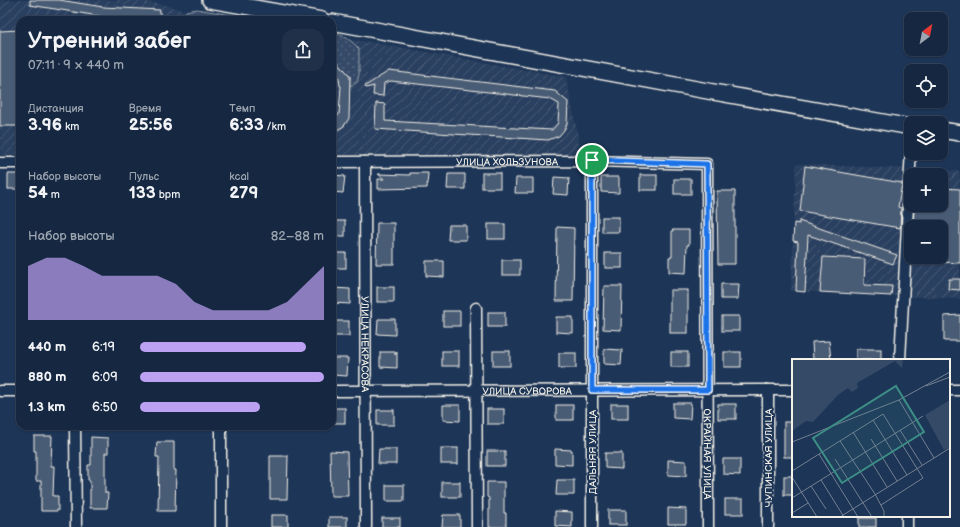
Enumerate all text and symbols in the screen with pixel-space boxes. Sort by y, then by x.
north arrow [904,12,948,56]
map controls [904,12,948,264]
text: Утренний забег [28,28,191,55]
button: share [282,29,324,71]
text: 07:11 · 9 × 440 m [28,57,124,73]
button: locate [904,64,948,108]
text: Дистанция [28,102,84,115]
text: Время [129,102,161,115]
text: Темп [229,102,255,115]
text: 3.96 [28,115,62,135]
text: 25:56 [129,115,173,135]
text: 6:33 [229,115,264,135]
button: layers [904,116,948,160]
text: km [62,120,79,133]
text: /km [264,120,286,133]
pin [575,143,609,177]
icon: arrive [581,149,603,171]
street label: УЛИЦА ХОЛЬЗУНОВА [456,156,559,169]
button: + [904,168,948,212]
text: Набор высоты [28,170,101,183]
text: Пульс [129,170,159,183]
text: kcal [229,170,249,183]
text: 54 [28,183,48,203]
text: 133 [129,183,156,203]
text: 279 [229,183,258,203]
text: m [48,188,60,201]
text: bpm [156,188,180,201]
button: − [904,220,948,264]
text: Набор высоты [28,228,115,244]
text: 82–88 m [271,228,324,244]
street label: УЛИЦА НЕКРАСОВА [358,296,371,393]
text: 440 m [28,339,66,355]
text: 6:19 [92,339,115,355]
inset map [792,359,950,517]
text: 880 m [28,369,66,385]
text: 6:09 [92,369,118,385]
street label: УЛИЦА СУВОРОВА [482,385,573,398]
text: 1.3 km [28,399,65,415]
text: 6:50 [92,399,118,415]
street label: ЧУПИНСКАЯ УЛИЦА [763,408,775,507]
street label: ДАЛЬНЯЯ УЛИЦА [587,409,599,494]
street label: ОКРАЙНАЯ УЛИЦА [701,409,713,500]

